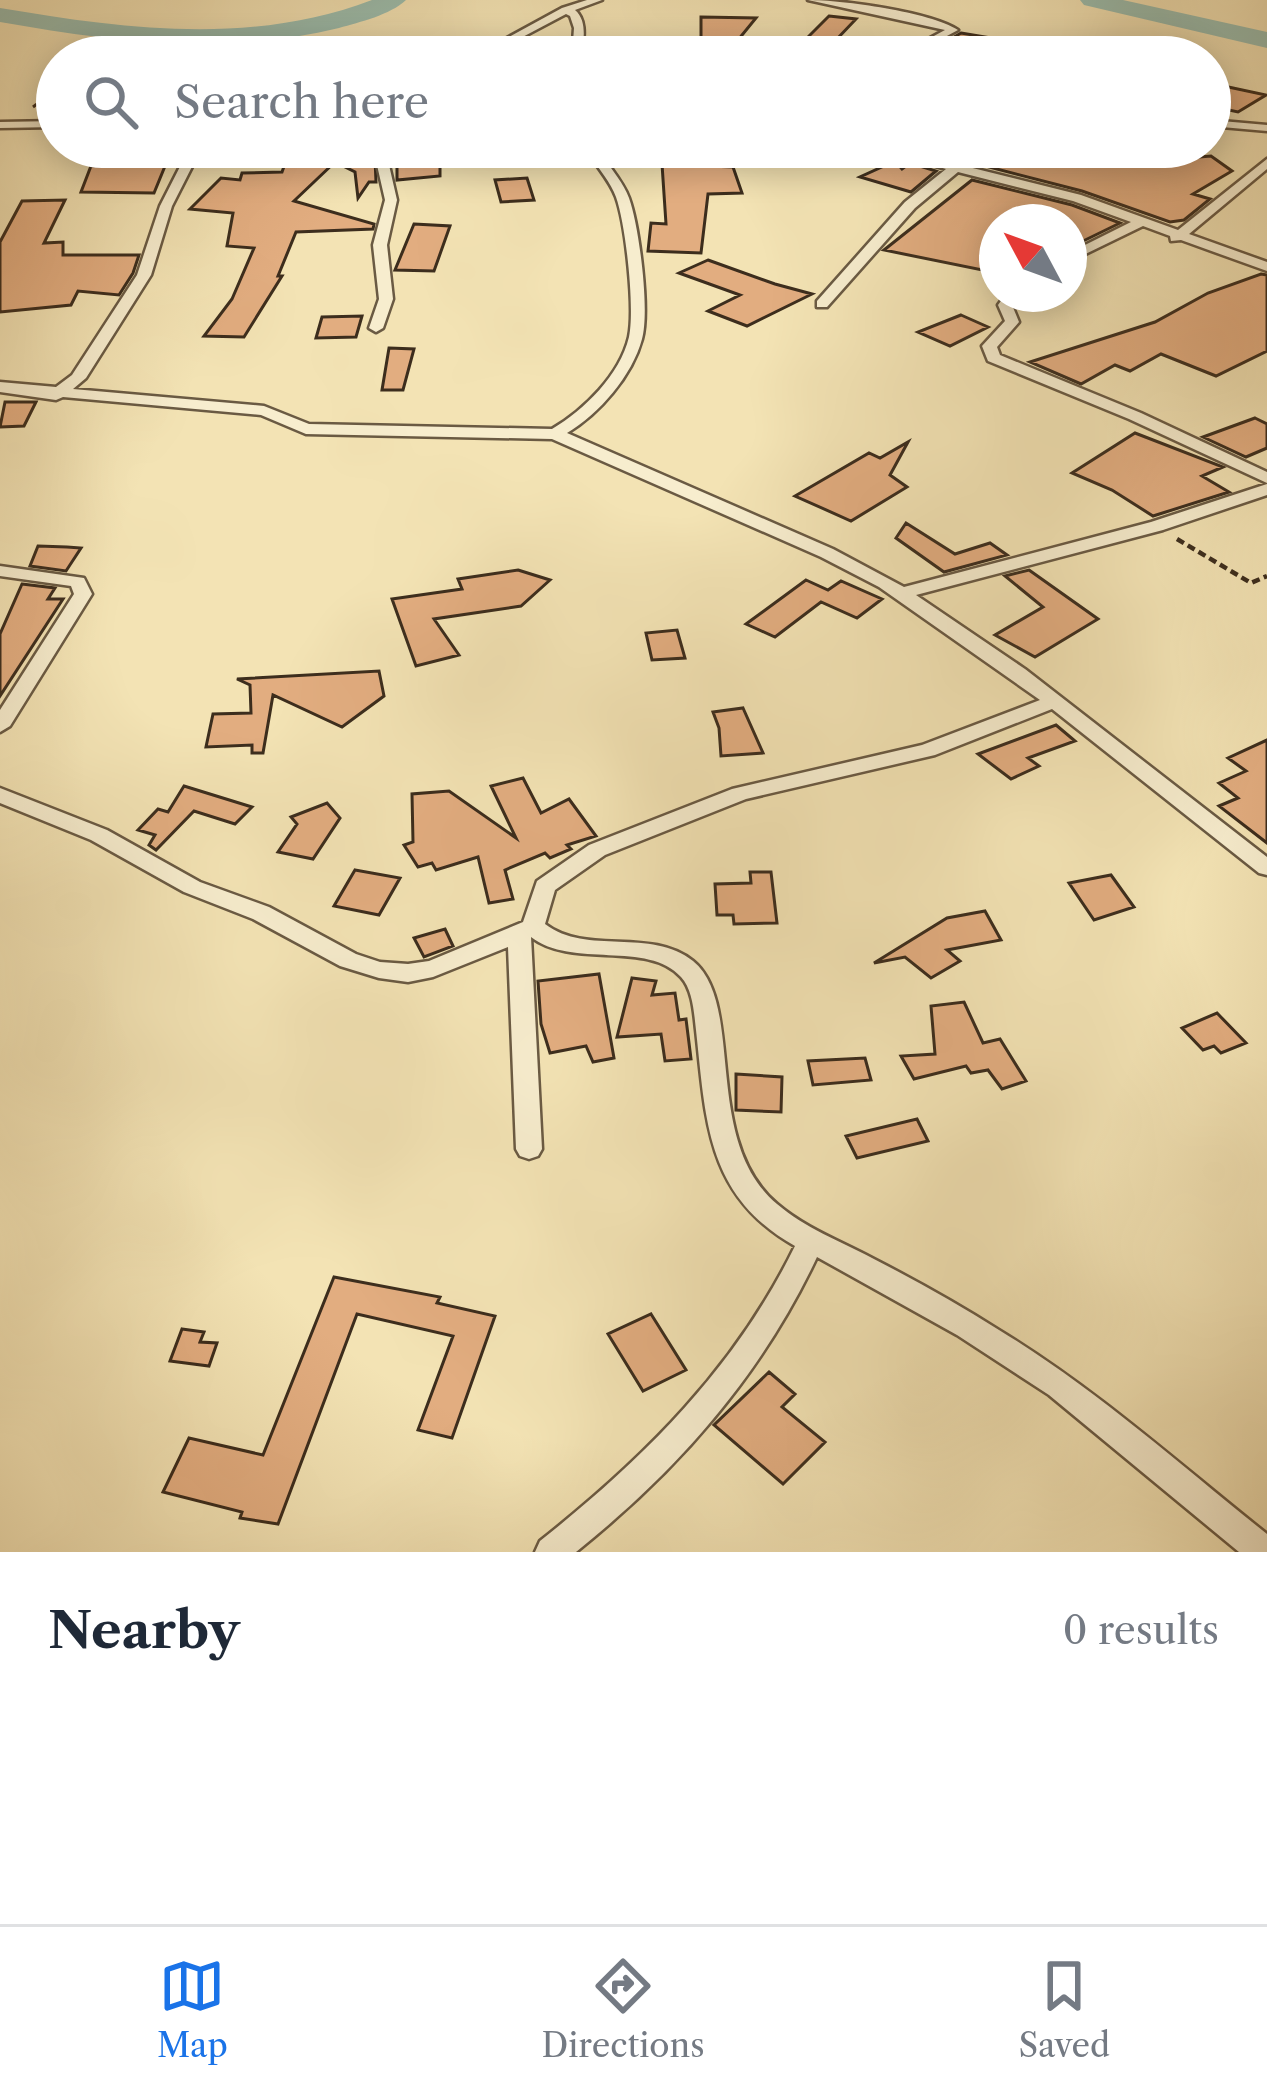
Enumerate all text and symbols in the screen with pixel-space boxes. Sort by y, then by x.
search box [36,36,1231,168]
icon: search [78,69,144,135]
text: Search here [174,74,429,130]
north arrow [979,204,1087,312]
text: Nearby [48,1599,240,1661]
text: 0 results [1063,1606,1219,1654]
tab: Map [157,1953,228,2066]
tab: Directions [542,1953,705,2066]
tab: Saved [1018,1953,1110,2066]

